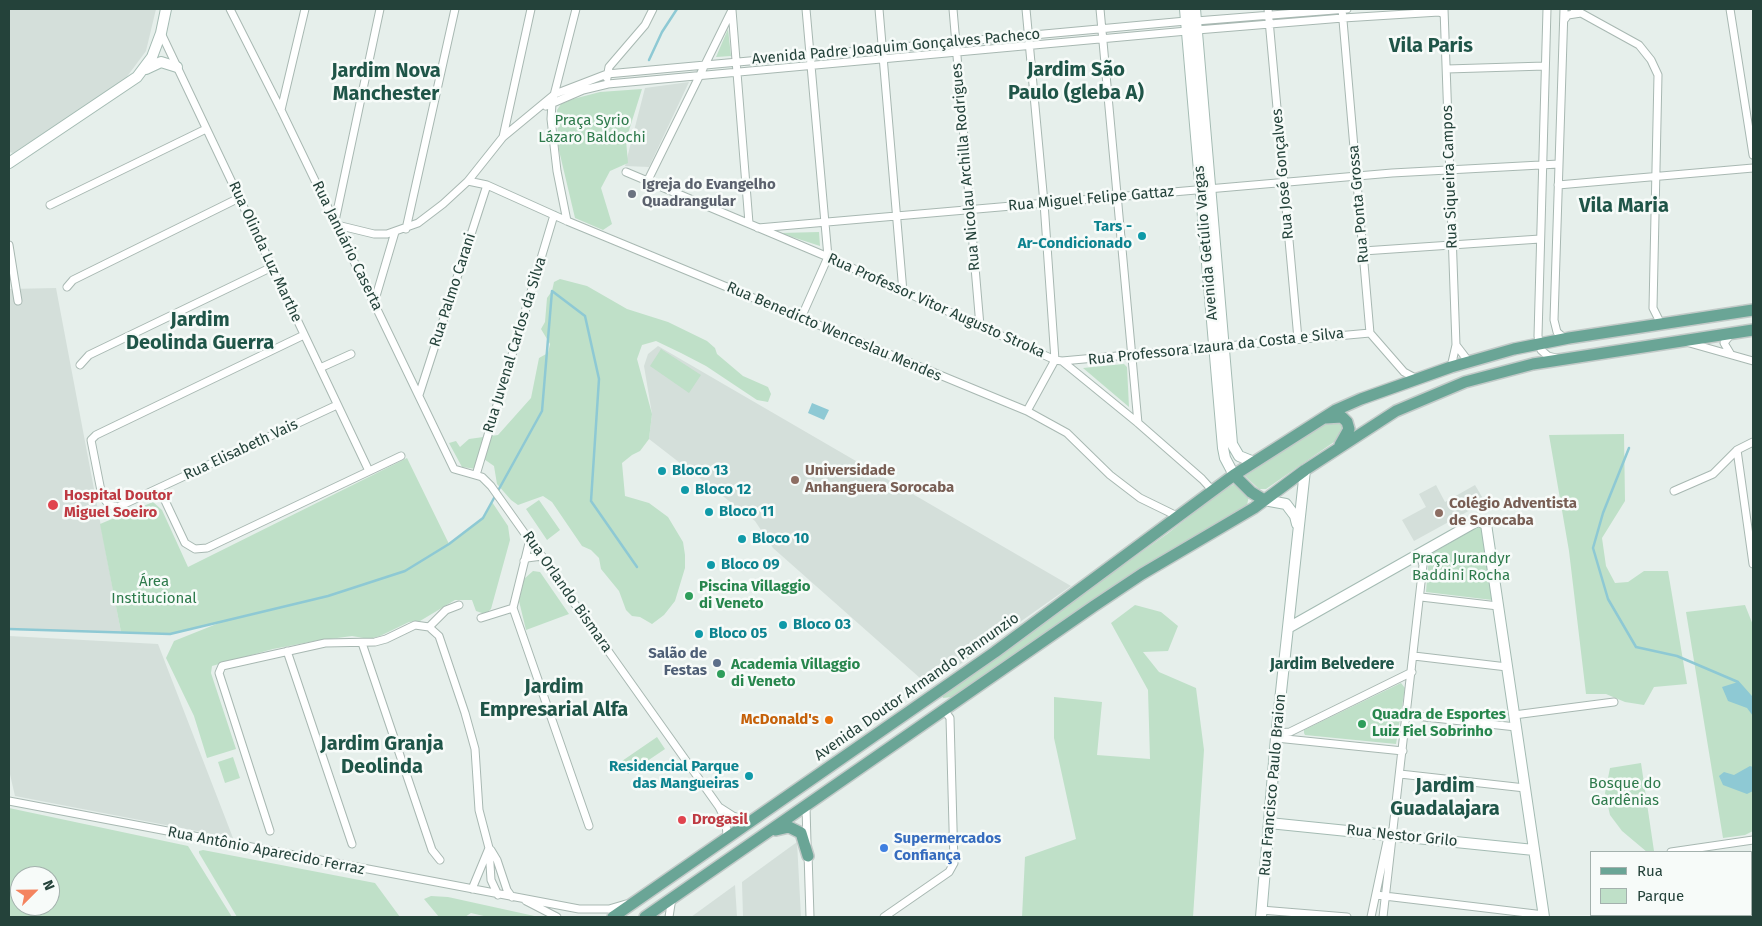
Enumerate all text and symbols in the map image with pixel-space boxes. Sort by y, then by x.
street label: Avenida Padre Joaquim Gonçalves Pacheco [751,25,1041,69]
district label: Vila Paris [1389,34,1473,58]
district label: Jardim São Paulo (gleba A) [1008,58,1144,105]
district label: Jardim Nova Manchester [331,59,441,106]
street label: Rua Nicolau Archilla Rodrigues [948,62,984,272]
street label: Rua Siqueira Campos [1438,105,1462,249]
street label: Rua José Gonçalves [1268,108,1298,240]
park label: Praça Syrio Lázaro Baldochi [538,112,646,147]
street label: Rua Ponta Grossa [1345,144,1373,264]
street label: Avenida Getúlio Vargas [1190,165,1222,321]
place label: Igreja do Evangelho Quadrangular [642,176,776,211]
street label: Rua Januário Caserta [308,178,386,314]
street label: Rua Olinda Luz Marthe [224,179,306,325]
street label: Rua Miguel Felipe Gattaz [1007,183,1175,215]
marker: Igreja do Evangelho Quadrangular [626,188,638,200]
district label: Vila Maria [1579,194,1669,218]
place label: Tars - Ar-Condicionado [1018,218,1132,253]
marker: Tars - Ar-Condicionado [1136,230,1148,242]
street label: Rua Palmo Carani [426,231,480,349]
street label: Rua Professor Vitor Augusto Stroka [824,250,1048,362]
street label: Rua Juvenal Carlos da Silva [480,255,550,435]
street label: Rua Benedicto Wenceslau Mendes [724,278,944,386]
district label: Jardim Deolinda Guerra [126,308,274,355]
street label: Rua Professora Izaura da Costa e Silva [1087,325,1345,369]
street label: Rua Elisabeth Vais [181,416,301,484]
place label: Bloco 13 [672,462,728,480]
place label: Universidade Anhanguera Sorocaba [805,462,954,497]
marker: Bloco 13 [656,465,668,477]
marker: Universidade Anhanguera Sorocaba [789,474,801,486]
place label: Bloco 12 [695,481,751,499]
marker: Bloco 12 [679,484,691,496]
place label: Hospital Doutor Miguel Soeiro [64,487,172,522]
place label: Colégio Adventista de Sorocaba [1449,495,1577,530]
marker: Hospital Doutor Miguel Soeiro [46,498,60,512]
place label: Bloco 11 [719,503,774,521]
marker: Bloco 11 [703,506,715,518]
marker: Colégio Adventista de Sorocaba [1433,507,1445,519]
street label: Rua Orlando Bismara [518,528,616,656]
place label: Bloco 10 [752,530,809,548]
marker: Bloco 10 [736,533,748,545]
park label: Praça Jurandyr Baddini Rocha [1412,550,1510,585]
place label: Bloco 09 [721,556,780,574]
marker: Bloco 09 [705,559,717,571]
park label: Área Institucional [111,573,197,608]
place label: Piscina Villaggio di Veneto [699,578,811,613]
marker: Piscina Villaggio di Veneto [683,590,695,602]
street label: Avenida Doutor Armando Pannunzio [811,609,1023,765]
place label: Bloco 03 [793,616,851,634]
marker: Bloco 03 [777,619,789,631]
place label: Bloco 05 [709,625,767,643]
marker: Bloco 05 [693,628,705,640]
place label: Salão de Festas [648,645,707,680]
district label: Jardim Belvedere [1270,655,1394,675]
place label: Academia Villaggio di Veneto [731,656,860,691]
marker: Salão de Festas [711,657,723,669]
marker: Academia Villaggio di Veneto [715,668,727,680]
district label: Jardim Empresarial Alfa [480,675,628,722]
street label: Rua Francisco Paulo Braion [1256,693,1290,877]
place label: Quadra de Esportes Luiz Fiel Sobrinho [1372,706,1506,741]
place label: McDonald's [741,711,819,729]
marker: McDonald's [823,714,835,726]
marker: Quadra de Esportes Luiz Fiel Sobrinho [1356,718,1368,730]
district label: Jardim Granja Deolinda [320,732,444,779]
place label: Residencial Parque das Mangueiras [609,758,739,793]
marker: Residencial Parque das Mangueiras [743,770,755,782]
district label: Jardim Guadalajara [1390,774,1500,821]
park label: Bosque do Gardênias [1589,775,1661,810]
place label: Drogasil [692,811,748,829]
marker: Drogasil [676,814,688,826]
street label: Rua Nestor Grilo [1346,821,1458,851]
street label: Rua Antônio Aparecido Ferraz [166,823,366,879]
place label: Supermercados Confiança [894,830,1001,865]
marker: Supermercados Confiança [878,842,890,854]
legend [1590,851,1752,916]
text: Rua [1637,862,1663,880]
north arrow [10,866,60,916]
text: N [39,878,58,893]
text: Parque [1637,887,1684,905]

